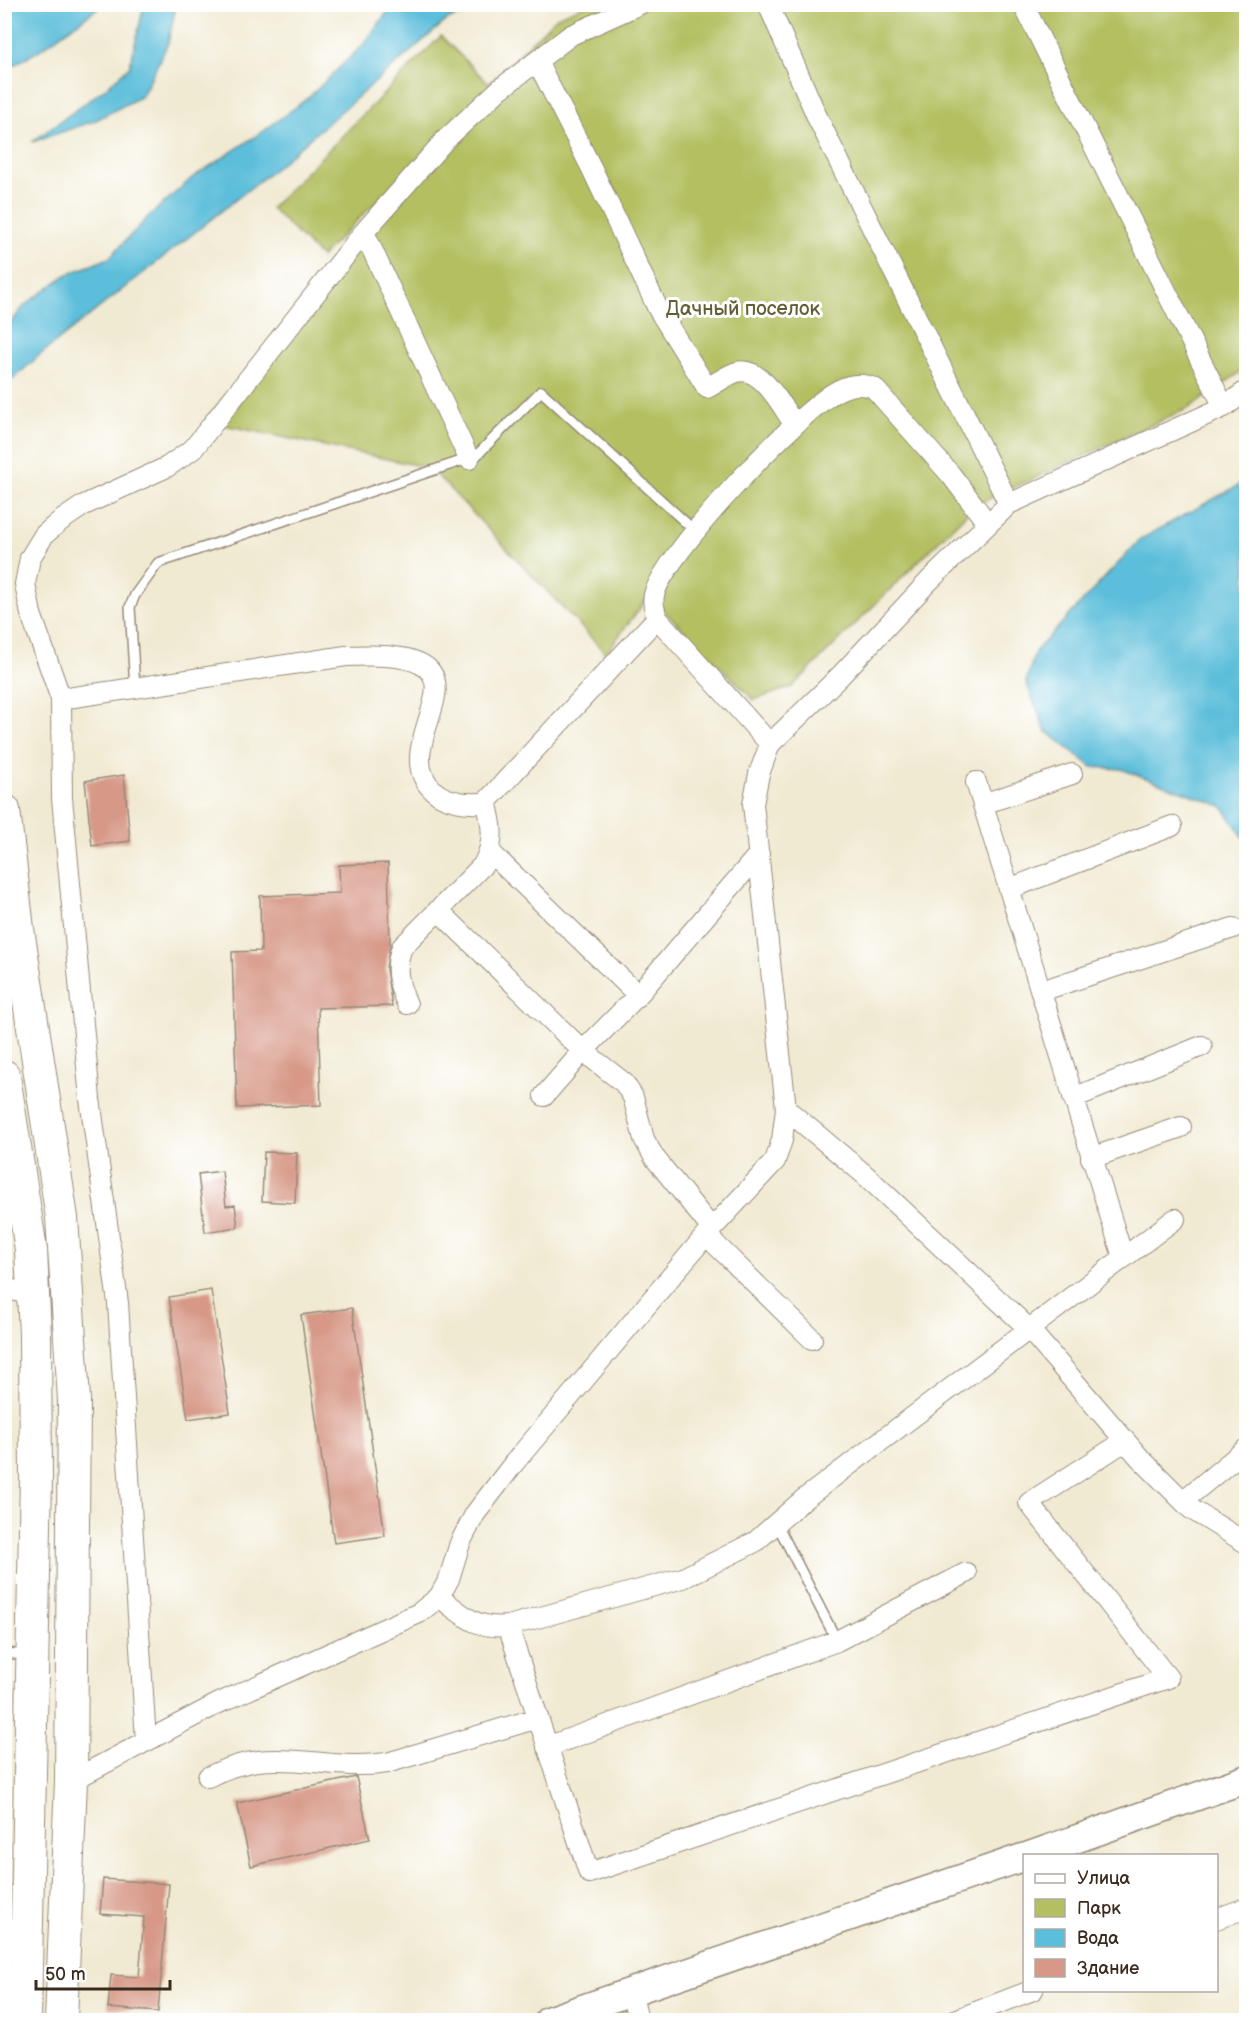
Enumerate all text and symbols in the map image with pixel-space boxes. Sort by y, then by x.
park label: Дачный поселок [666,297,820,321]
legend [1023,1854,1218,1992]
text: Улица [1077,1868,1131,1889]
text: Парк [1077,1898,1121,1919]
text: Вода [1077,1928,1119,1949]
scale bar [36,1953,170,1991]
text: Здание [1077,1958,1139,1979]
text: 50 m [45,1964,86,1985]

